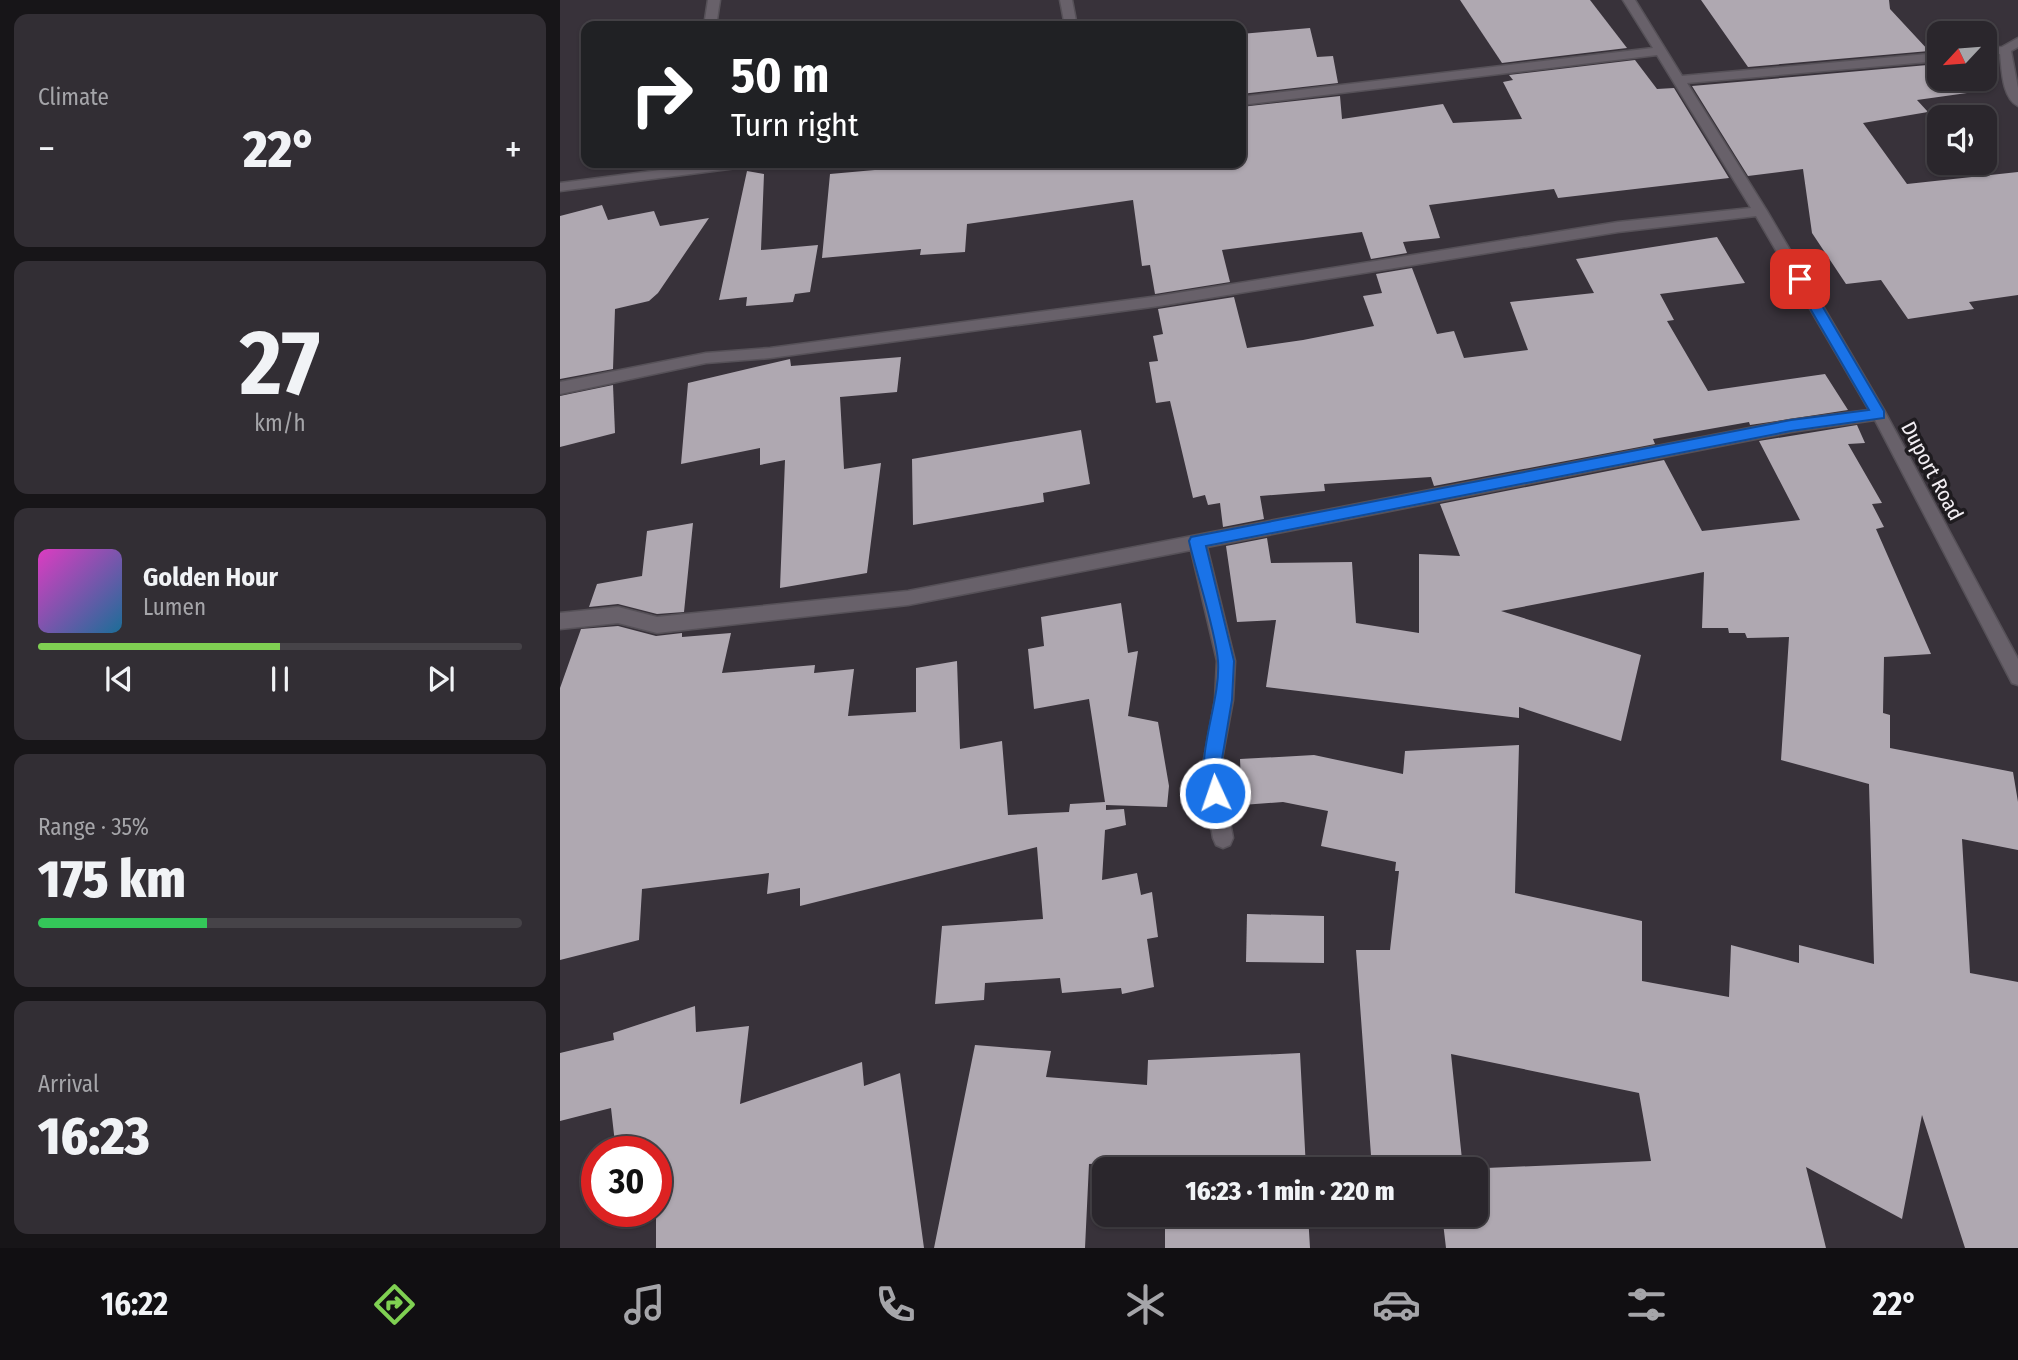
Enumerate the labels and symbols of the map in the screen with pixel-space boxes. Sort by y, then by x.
north arrow [1927,21,1997,91]
pin [1770,249,1830,309]
street label: Duport Road [1895,417,1969,525]
position arrow [1178,756,1252,830]
speed limit sign: 30 [581,1136,672,1227]

